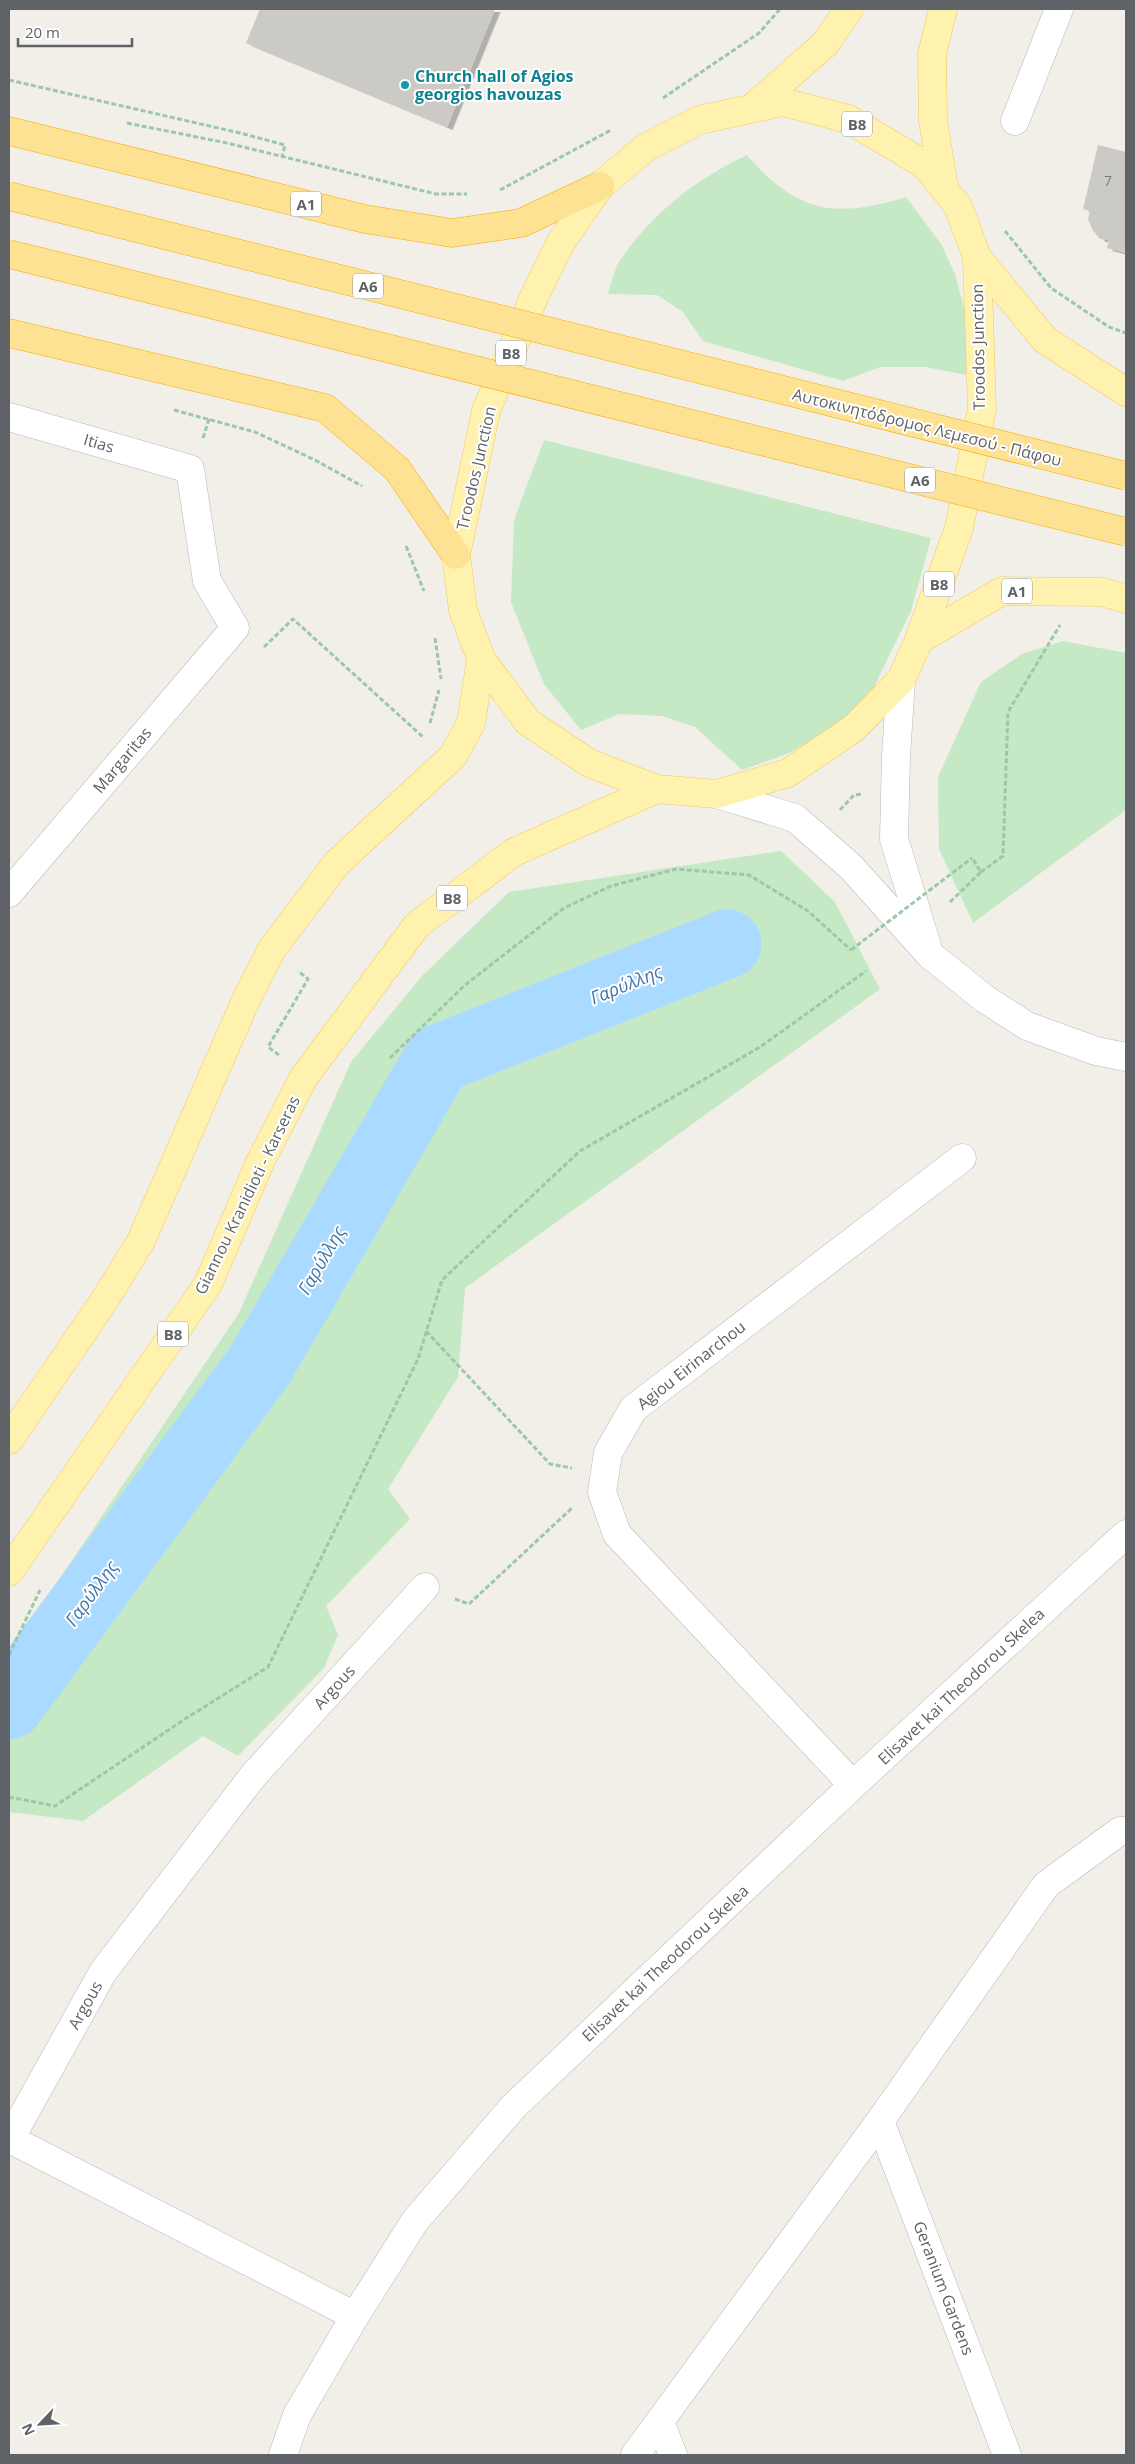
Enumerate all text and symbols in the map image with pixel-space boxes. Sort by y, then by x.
scale bar [18,15,131,47]
text: 20 m [25,22,60,42]
place label: Church hall of Agios georgios havouzas [415,65,574,105]
marker: Church hall of Agios georgios havouzas [399,79,411,91]
road number: B8 [842,112,872,136]
house number: 7 [1104,171,1112,190]
road number: A1 [291,192,321,216]
road number: A6 [353,274,383,298]
street label: Troodos Junction [966,284,990,410]
road number: B8 [496,340,526,366]
street label: Αυτοκινητόδρομος Λεμεσού - Πάφου [790,383,1064,471]
street label: Troodos Junction [451,404,501,532]
street label: Itias [81,428,117,458]
road number: A6 [905,468,935,492]
road number: B8 [924,572,954,596]
road number: A1 [1002,578,1032,604]
street label: Margaritas [88,722,156,798]
road number: B8 [437,886,467,910]
water label: Γαρύλλης [586,958,666,1009]
street label: Giannou Kranidioti - Karseras [189,1092,305,1298]
water label: Γαρύλλης [292,1221,351,1299]
street label: Agiou Eirinarchou [632,1316,750,1414]
road number: B8 [158,1322,188,1346]
water label: Γαρύλλης [59,1555,123,1631]
street label: Elisavet kai Theodorou Skelea [873,1603,1049,1769]
street label: Argous [308,1660,360,1714]
street label: Elisavet kai Theodorou Skelea [577,1880,753,2046]
street label: Argous [63,1977,107,2033]
street label: Geranium Gardens [908,2218,980,2358]
north arrow [15,2399,65,2449]
text: N [17,2421,39,2439]

